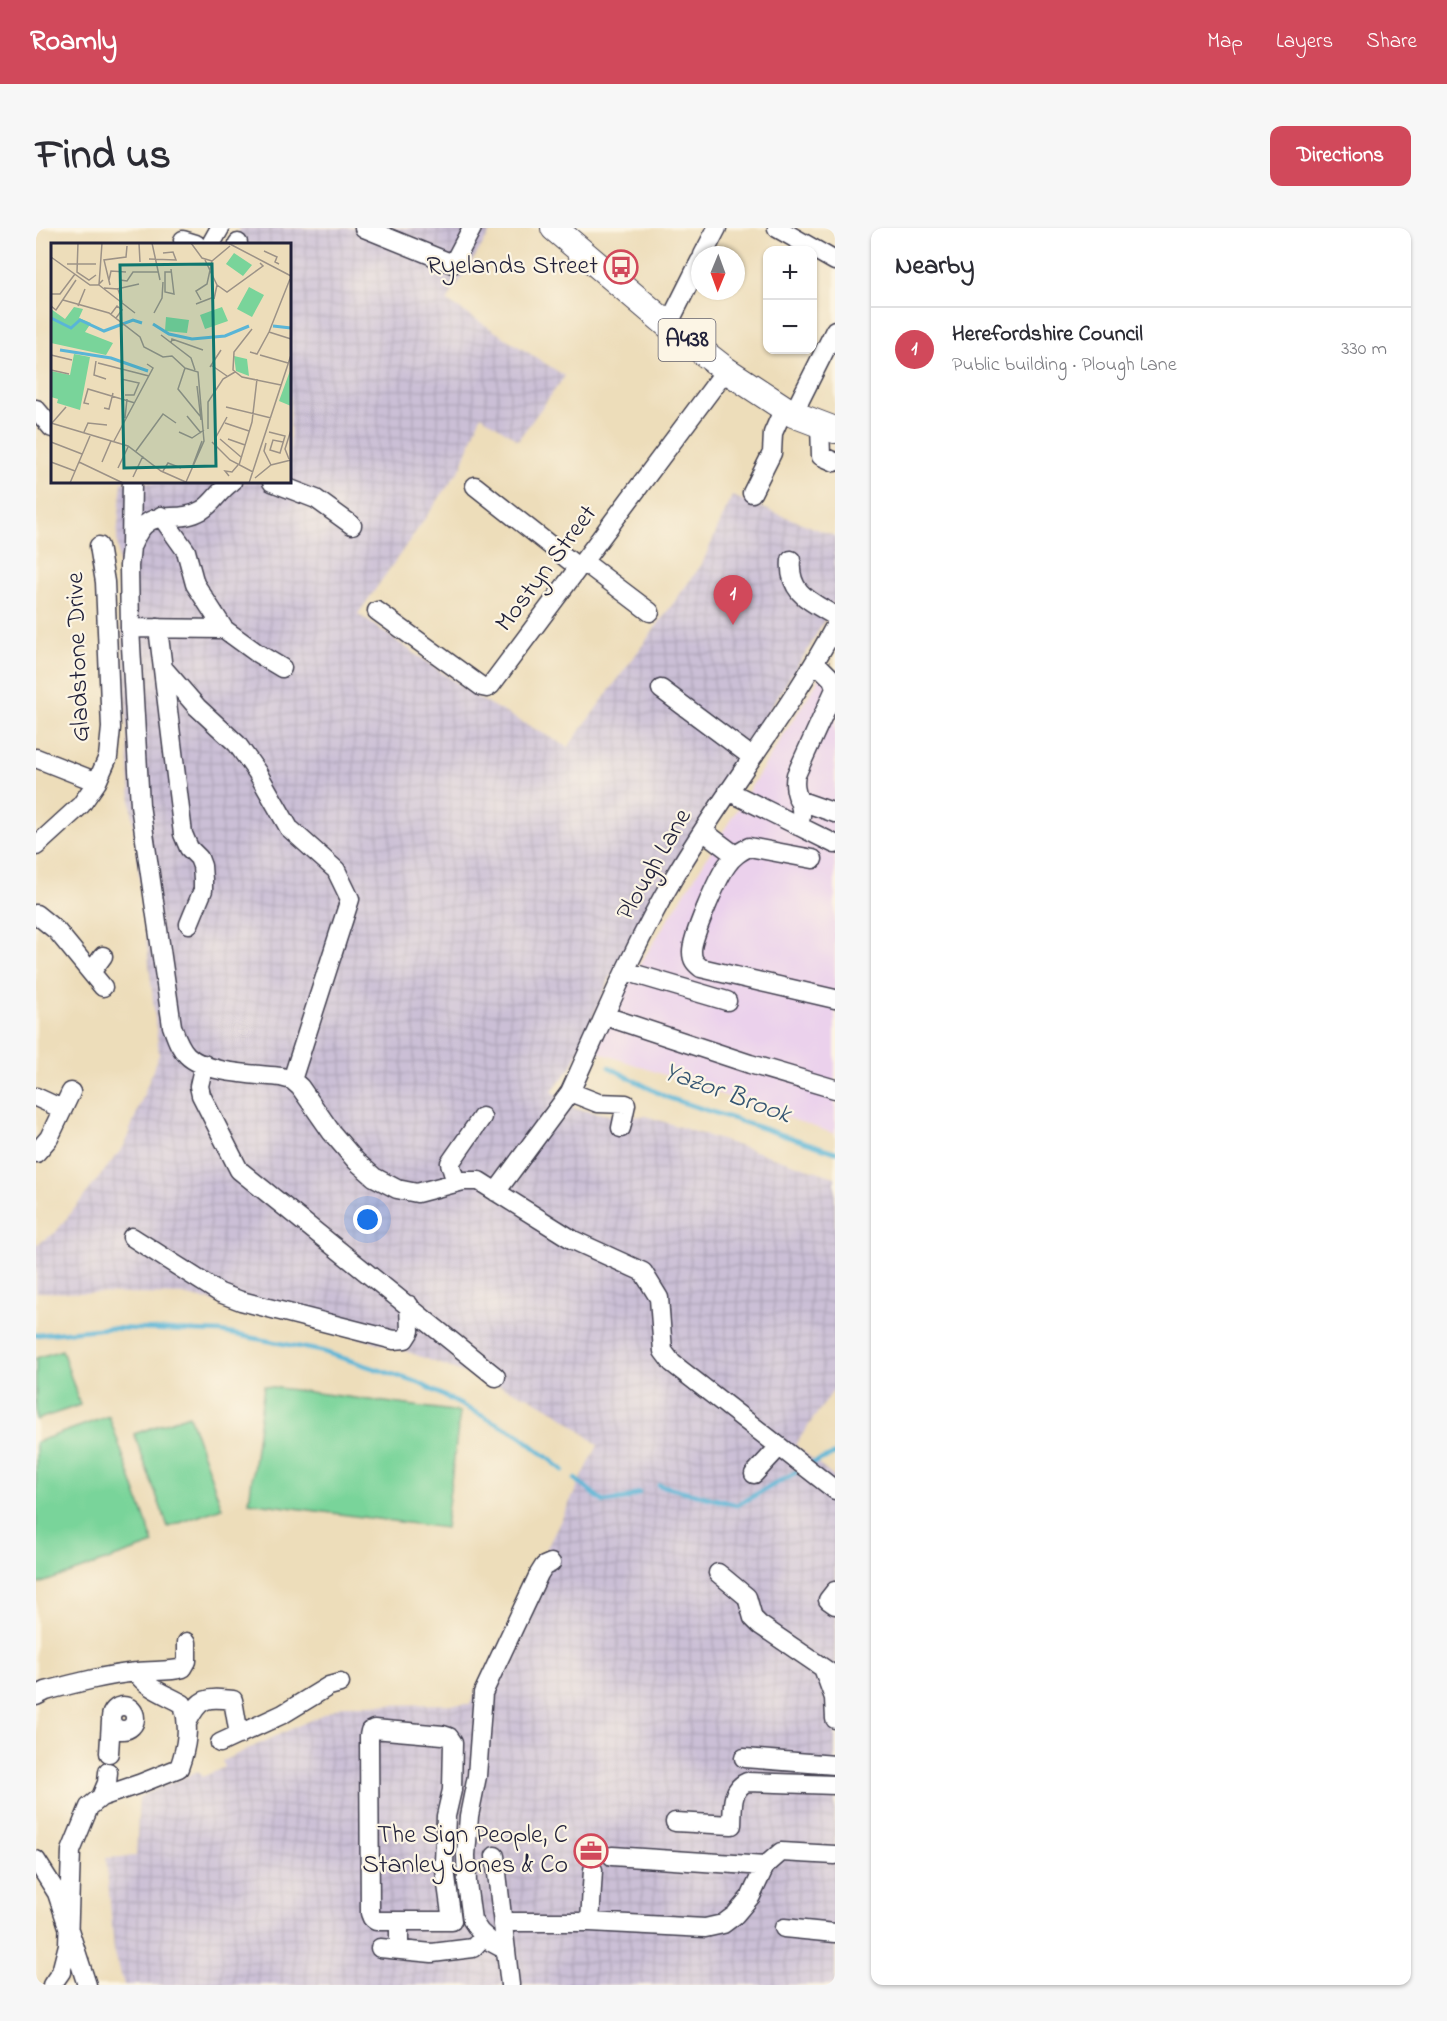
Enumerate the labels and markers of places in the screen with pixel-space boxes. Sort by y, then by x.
place label: Ryelands Street [426,248,598,286]
bus stop icon: Ryelands Street [603,249,639,285]
pin: 1 [714,576,752,625]
place label: The Sign People, C Stanley Jones & Co [362,1817,568,1885]
office icon: The Sign People, C Stanley Jones & Co [573,1833,609,1869]

